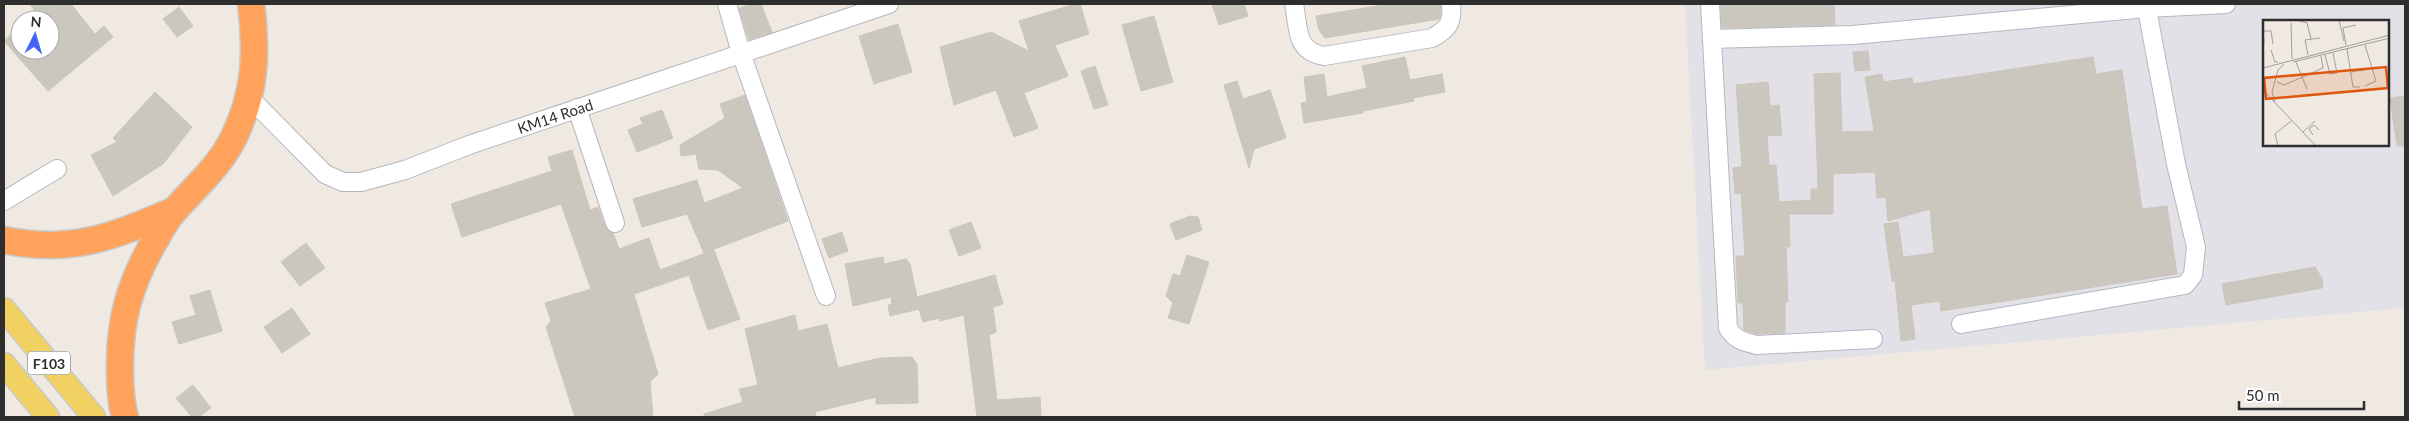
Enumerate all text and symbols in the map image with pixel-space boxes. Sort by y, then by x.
north arrow [10,10,60,60]
text: N [30,13,42,30]
inset map [2263,20,2389,146]
street label: KM14 Road [515,95,595,137]
road number: F103 [28,352,70,374]
scale bar [2239,378,2364,410]
text: 50 m [2246,386,2280,404]

